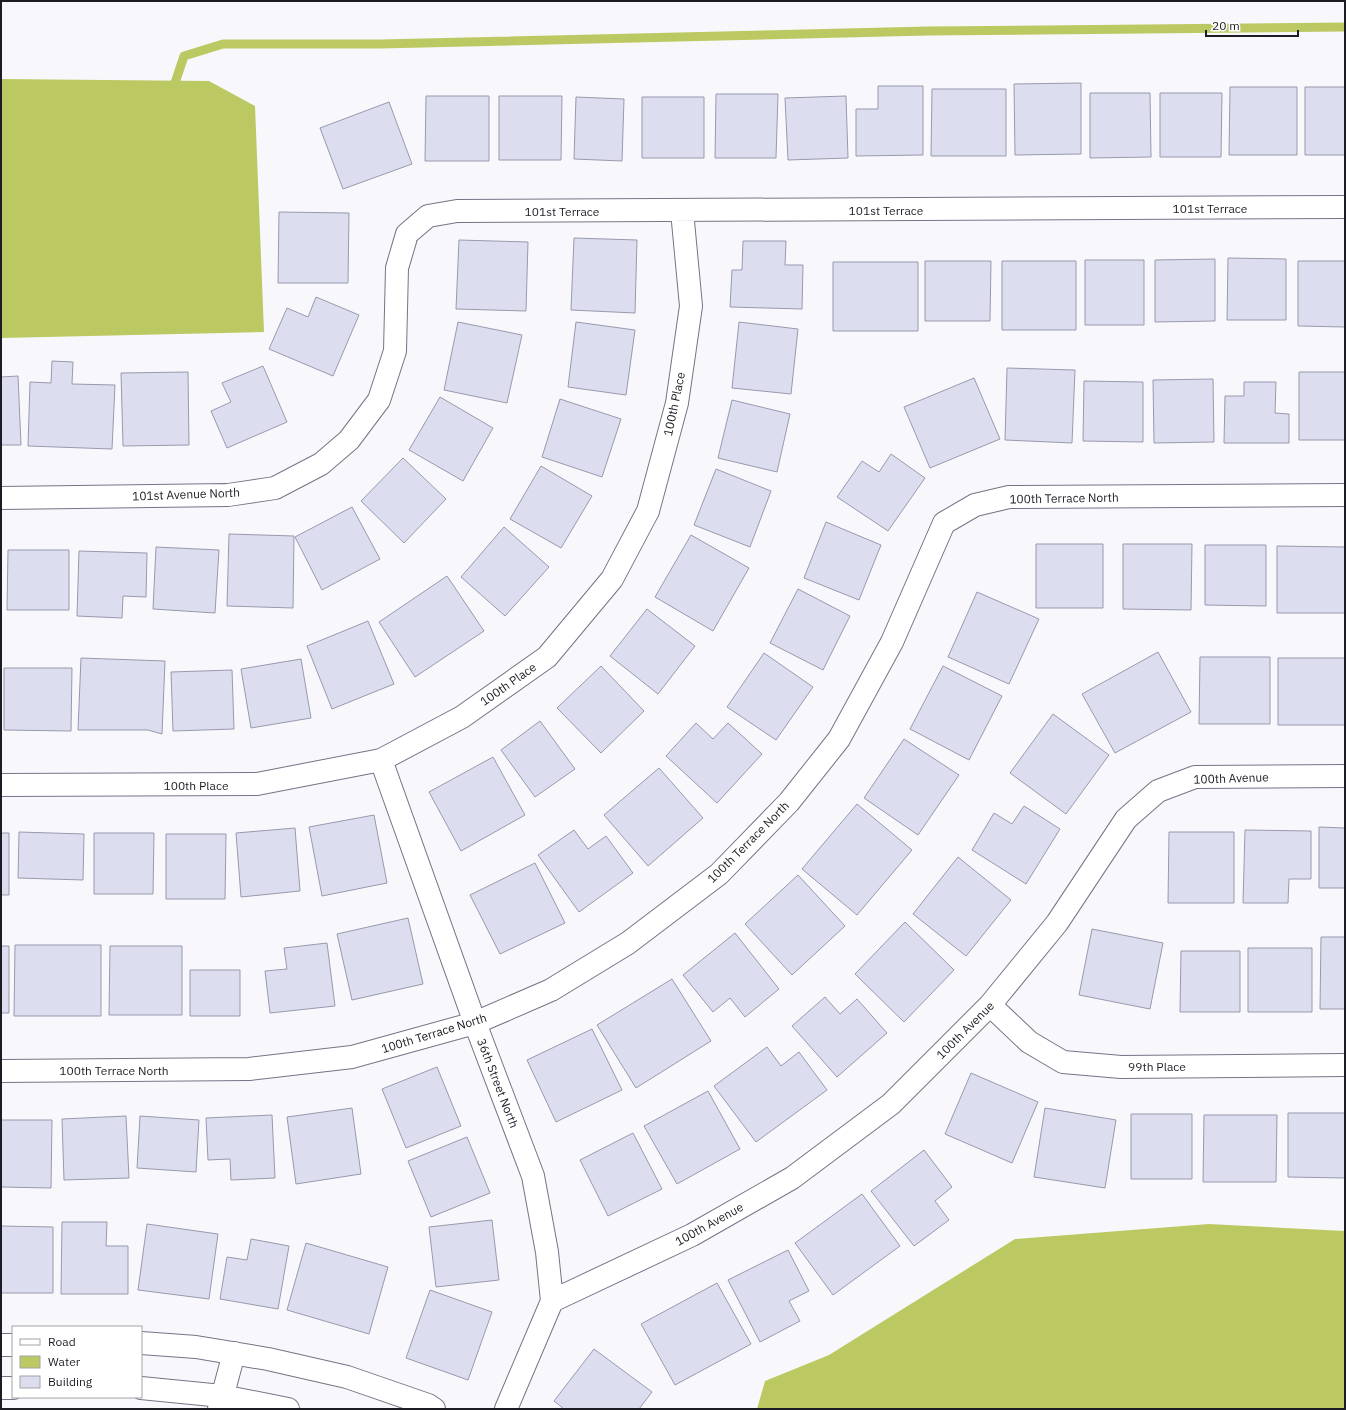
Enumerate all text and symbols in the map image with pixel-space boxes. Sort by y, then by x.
scale bar [1206,12,1298,38]
text: 20 m [1212,18,1240,33]
street label: 101st Terrace [1173,201,1248,216]
street label: 101st Terrace [849,203,924,218]
street label: 101st Terrace [525,204,600,219]
street label: 100th Place [660,370,688,437]
street label: 101st Avenue North [132,485,240,503]
street label: 100th Terrace North [1009,490,1119,506]
street label: 100th Place [477,659,539,709]
street label: 100th Avenue [1193,769,1269,787]
street label: 100th Place [164,778,229,793]
street label: 100th Terrace North [704,798,792,886]
street label: 100th Avenue [933,998,997,1062]
street label: 100th Terrace North [380,1010,488,1056]
street label: 36th Street North [474,1036,522,1130]
street label: 99th Place [1128,1059,1186,1074]
street label: 100th Terrace North [59,1063,169,1078]
street label: 100th Avenue [672,1199,746,1249]
legend [12,1326,142,1398]
text: Road [48,1334,76,1349]
text: Water [48,1354,81,1369]
text: Building [48,1374,93,1389]

